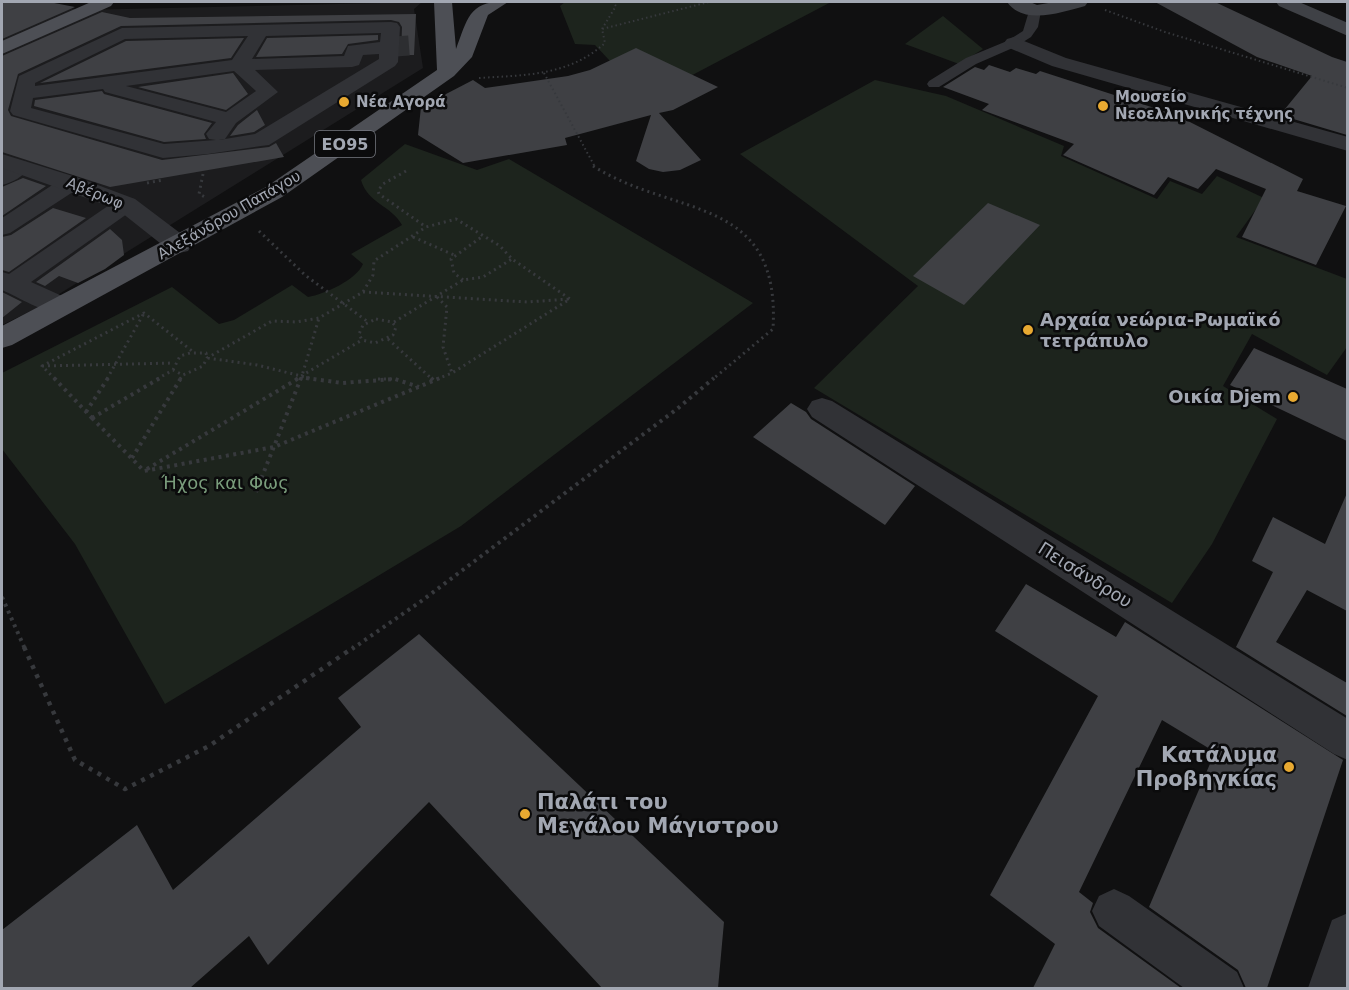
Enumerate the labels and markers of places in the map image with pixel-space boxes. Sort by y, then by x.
place label: Μουσείο Νεοελληνικής τέχνης [1115,88,1293,123]
place label: Νέα Αγορά [356,93,446,111]
marker: Νέα Αγορά [337,95,351,109]
marker: Μουσείο Νεοελληνικής τέχνης [1096,99,1110,113]
place label: Αρχαία νεώρια-Ρωμαϊκό τετράπυλο [1040,309,1281,351]
marker: Αρχαία νεώρια-Ρωμαϊκό τετράπυλο [1021,323,1035,337]
place label: Οικία Djem [1168,386,1281,407]
marker: Οικία Djem [1286,390,1300,404]
place label: Κατάλυμα Προβηγκίας [1136,743,1277,791]
marker: Κατάλυμα Προβηγκίας [1282,760,1296,774]
place label: Παλάτι του Μεγάλου Μάγιστρου [537,790,779,838]
marker: Παλάτι του Μεγάλου Μάγιστρου [518,807,532,821]

